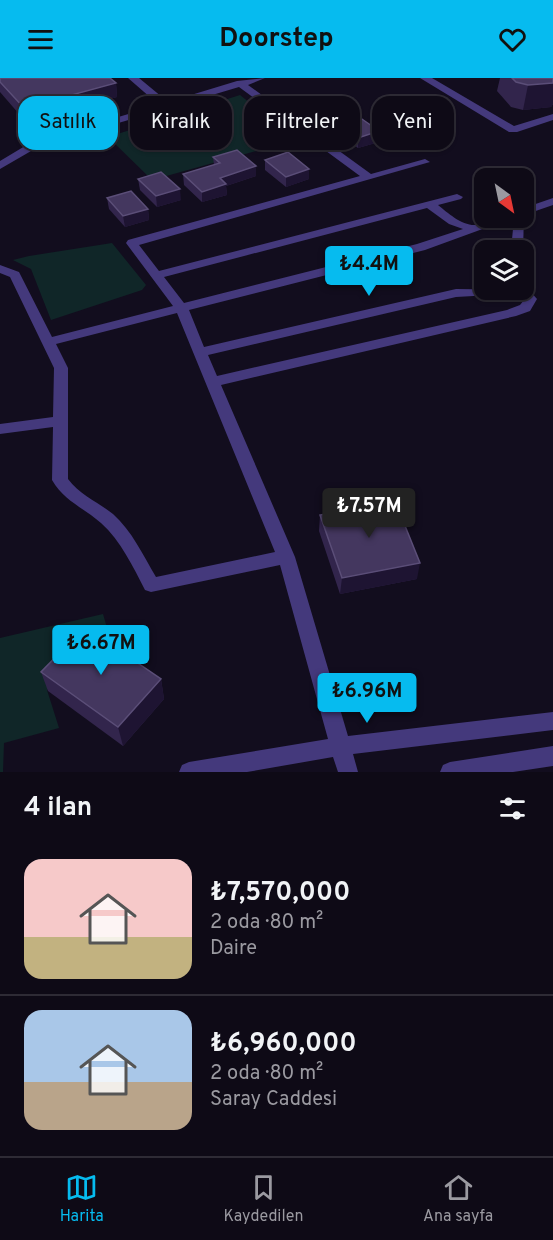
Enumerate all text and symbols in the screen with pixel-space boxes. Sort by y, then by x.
text: Doorstep [219,22,334,56]
icon: menu [24,23,57,56]
icon: heart [496,23,529,56]
chip: Satılık [18,96,118,150]
chip: Kiralık [130,96,232,150]
chip: Filtreler [244,96,360,150]
chip: Yeni [372,96,454,150]
north arrow [474,168,534,228]
map controls [474,168,534,300]
button: layers [474,240,534,300]
pin: ₺4.4M [327,246,411,297]
text: ₺4.4M [339,252,399,278]
pin: ₺7.57M [320,488,418,539]
text: ₺7.57M [336,494,402,520]
pin: ₺6.67M [52,625,150,676]
text: ₺6.67M [66,631,136,657]
pin: ₺6.96M [318,673,416,724]
text: ₺6.96M [331,679,403,705]
text: 4 ilan [24,792,92,825]
icon: filters [496,792,529,825]
text: ₺7,570,000 [210,877,350,910]
icon: home [72,883,144,955]
text: 2 oda · 80 m² [210,910,323,936]
text: Daire [210,936,257,962]
text: ₺6,960,000 [210,1028,357,1061]
icon: home [72,1034,144,1106]
text: 2 oda · 80 m² [210,1061,323,1087]
text: Saray Caddesi [210,1087,337,1113]
tab: Harita [60,1171,104,1227]
tab: Kaydedilen [223,1171,303,1227]
tab: Ana sayfa [423,1171,493,1227]

